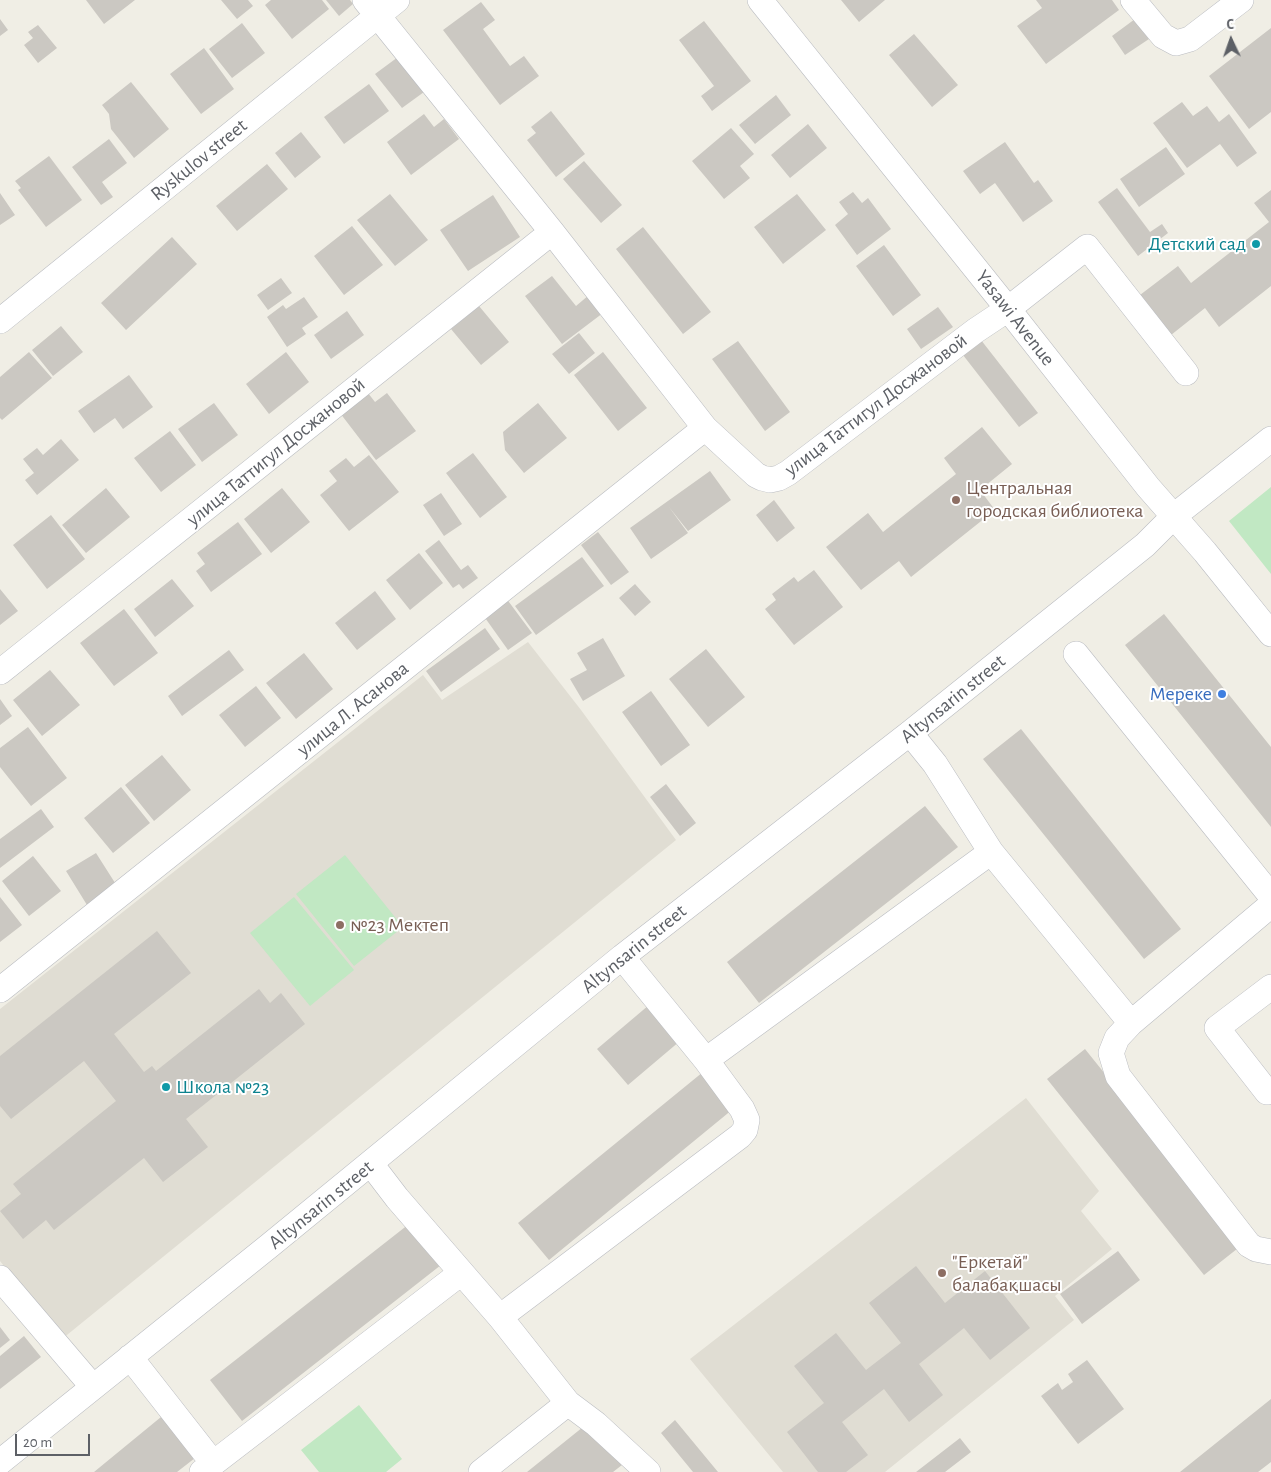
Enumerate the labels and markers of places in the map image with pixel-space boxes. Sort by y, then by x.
place label: Детский сад [1148,232,1246,256]
marker: Детский сад [1250,238,1262,250]
place label: Центральная городская библиотека [966,476,1143,523]
marker: Центральная городская библиотека [950,494,962,506]
place label: Мереке [1149,682,1212,706]
marker: Мереке [1216,688,1228,700]
place label: №23 Мектеп [350,913,449,937]
marker: №23 Мектеп [334,919,346,931]
place label: Школа №23 [176,1075,269,1099]
marker: Школа №23 [160,1081,172,1093]
place label: "Еркетай" балабақшасы [952,1250,1062,1297]
marker: "Еркетай" балабақшасы [936,1267,948,1279]

